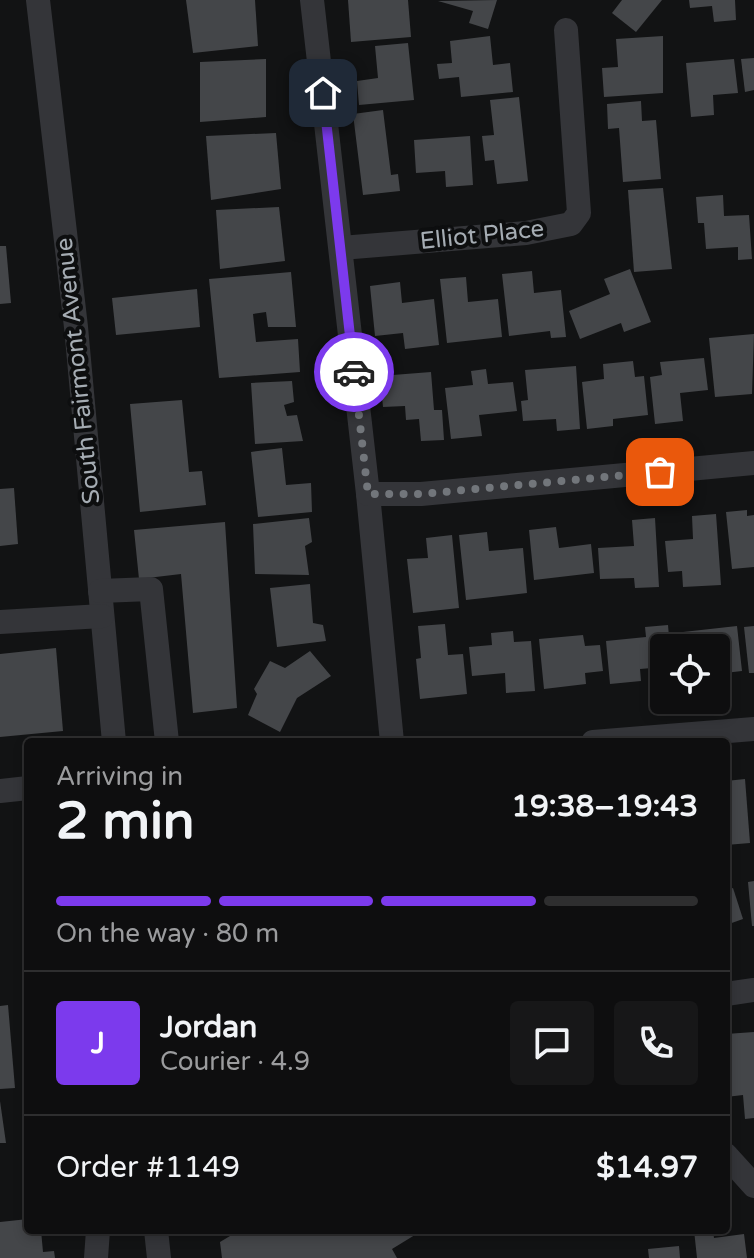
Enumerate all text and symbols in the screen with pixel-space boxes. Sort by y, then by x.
pin [289,59,357,127]
icon: home [301,71,345,115]
street label: Elliot Place [418,214,546,256]
street label: South Fairmont Avenue [50,236,106,506]
courier [314,332,394,412]
icon: car [332,350,376,394]
pin [626,438,694,506]
icon: bag [638,450,682,494]
map controls [650,634,730,714]
button: locate [650,634,730,714]
text: Arriving in [56,761,183,792]
text: 19:38–19:43 [511,788,698,825]
text: 2 min [56,790,195,853]
text: On the way · 80 m [56,918,279,949]
button: chat [510,1001,594,1085]
button: phone [614,1001,698,1085]
text: Jordan [160,1009,257,1046]
text: J [91,1025,105,1062]
text: Courier · 4.9 [160,1046,310,1077]
text: Order #1149 [56,1149,240,1186]
text: $14.97 [596,1149,698,1186]

